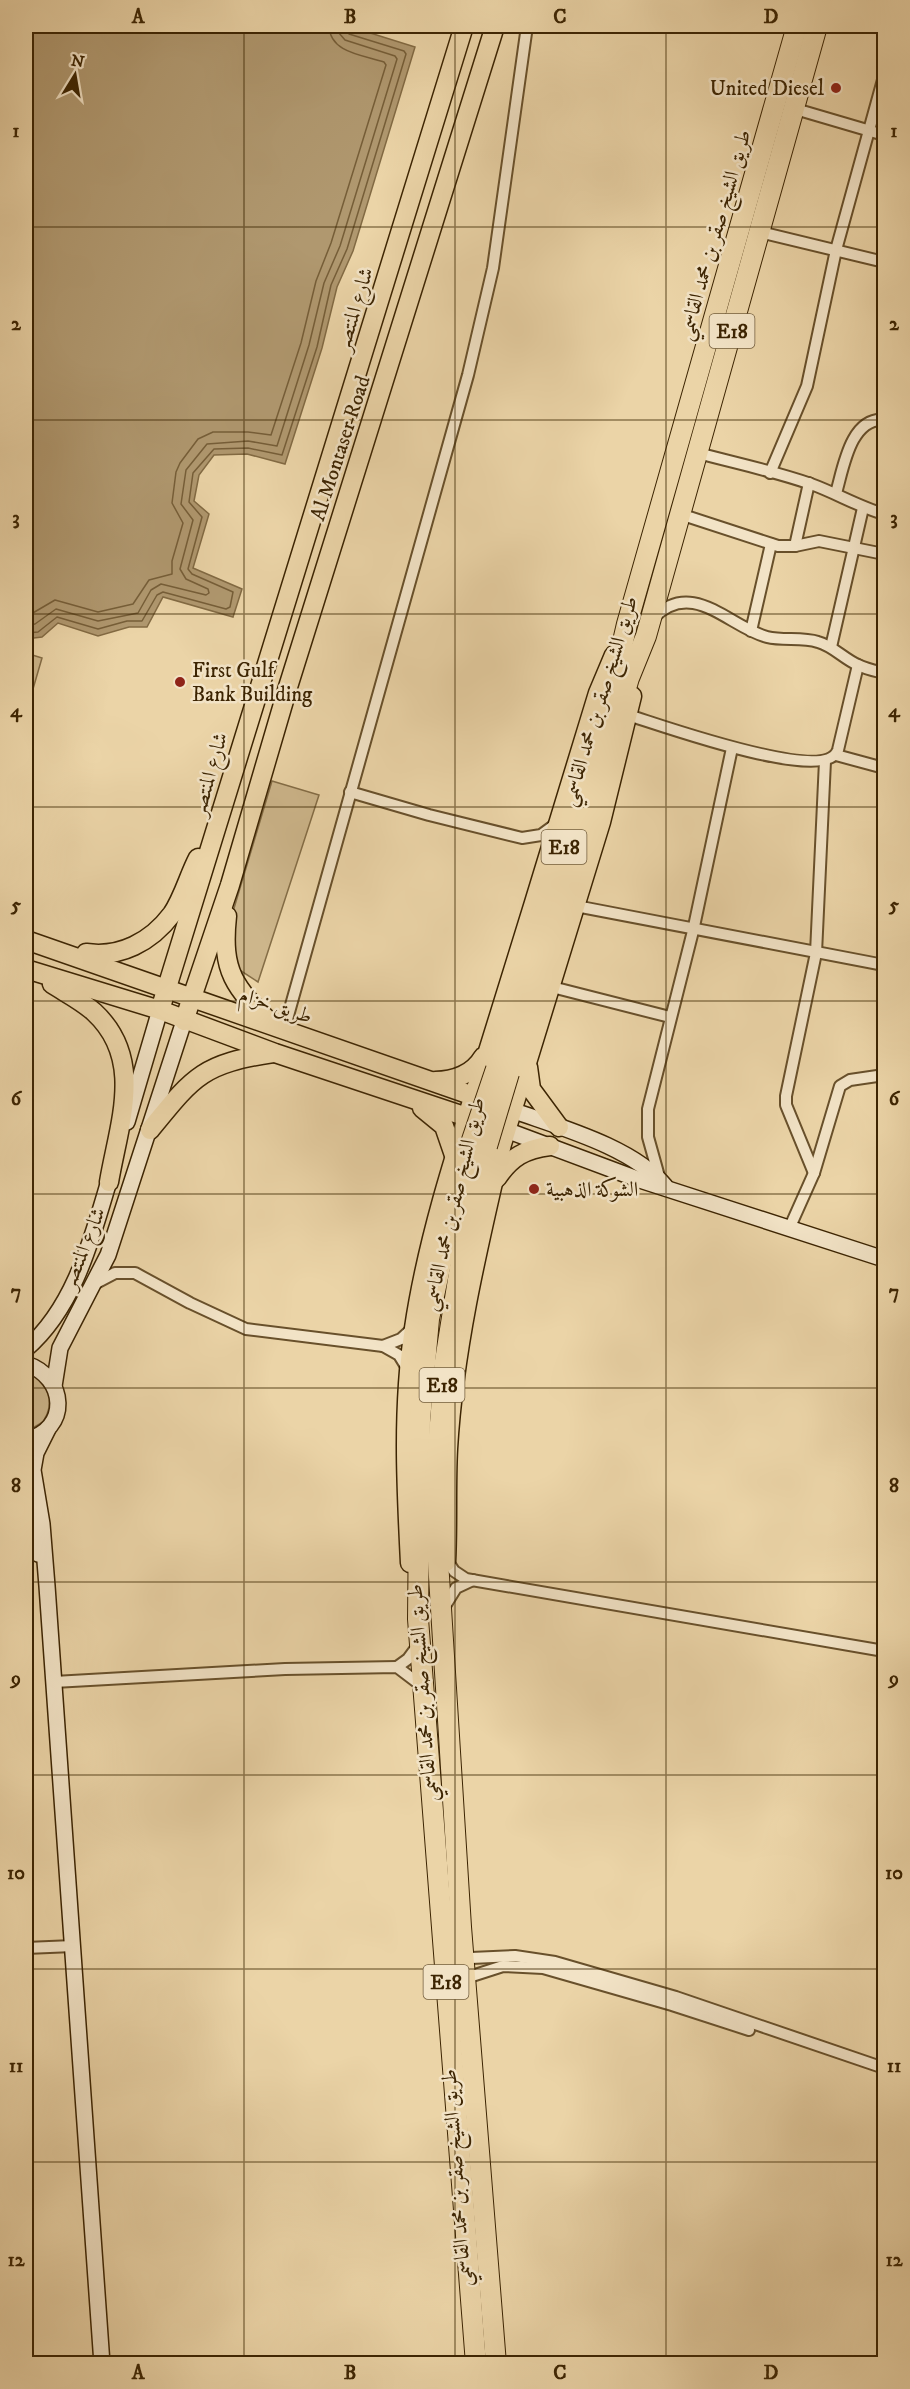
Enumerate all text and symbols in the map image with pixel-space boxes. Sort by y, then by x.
text: A [131,5,146,30]
text: B [344,5,356,30]
text: C [553,5,567,30]
text: D [764,5,779,30]
north arrow [45,45,105,105]
text: N [69,50,86,72]
place label: United Diesel [710,76,825,102]
marker: United Diesel [829,81,843,95]
text: 1 [12,119,20,144]
text: 1 [890,119,898,144]
street label: طريق الشيخ صقر بن محمد القاسمي [672,127,763,345]
street label: شارع المنتصر [329,265,384,357]
text: 2 [11,312,22,337]
text: 2 [889,312,900,337]
road number: E18 [710,314,754,348]
street label: Al Montaser Road [305,372,377,524]
text: 3 [12,506,20,531]
text: 3 [890,506,898,531]
street label: طريق الشيخ صقر بن محمد القاسمي [556,593,650,811]
place label: First Gulf Bank Building [192,658,313,708]
marker: First Gulf Bank Building [173,675,187,689]
text: 4 [10,699,23,724]
text: 4 [888,699,901,724]
street label: شارع المنتصر [185,730,238,822]
road number: E18 [542,830,586,864]
text: 5 [10,893,21,918]
text: 5 [888,893,899,918]
street label: طريق خزام [235,982,316,1034]
text: 6 [11,1087,23,1112]
text: 6 [889,1087,901,1112]
street label: طريق الشيخ صقر بن محمد القاسمي [417,1095,497,1315]
place label: الشوكة الذهبية [546,1176,638,1203]
marker: الشوكة الذهبية [527,1182,541,1196]
street label: شارع المنتصر [55,1204,116,1296]
text: 7 [11,1280,21,1305]
text: 7 [889,1280,899,1305]
road number: E18 [420,1368,464,1402]
text: 8 [11,1474,21,1499]
text: 8 [889,1474,899,1499]
street label: طريق الشيخ صقر بن محمد القاسمي [402,1583,450,1803]
text: 9 [9,1667,21,1692]
text: 9 [887,1667,899,1692]
text: 10 [7,1861,25,1886]
text: 10 [885,1861,903,1886]
road number: E18 [424,1965,468,1999]
text: 11 [9,2054,23,2079]
text: 11 [887,2054,901,2079]
street label: طريق الشيخ صقر بن محمد القاسمي [436,2068,484,2288]
text: 12 [7,2248,26,2273]
text: 12 [885,2248,904,2273]
text: A [131,2361,146,2386]
text: B [344,2361,356,2386]
text: C [553,2361,567,2386]
text: D [764,2361,779,2386]

